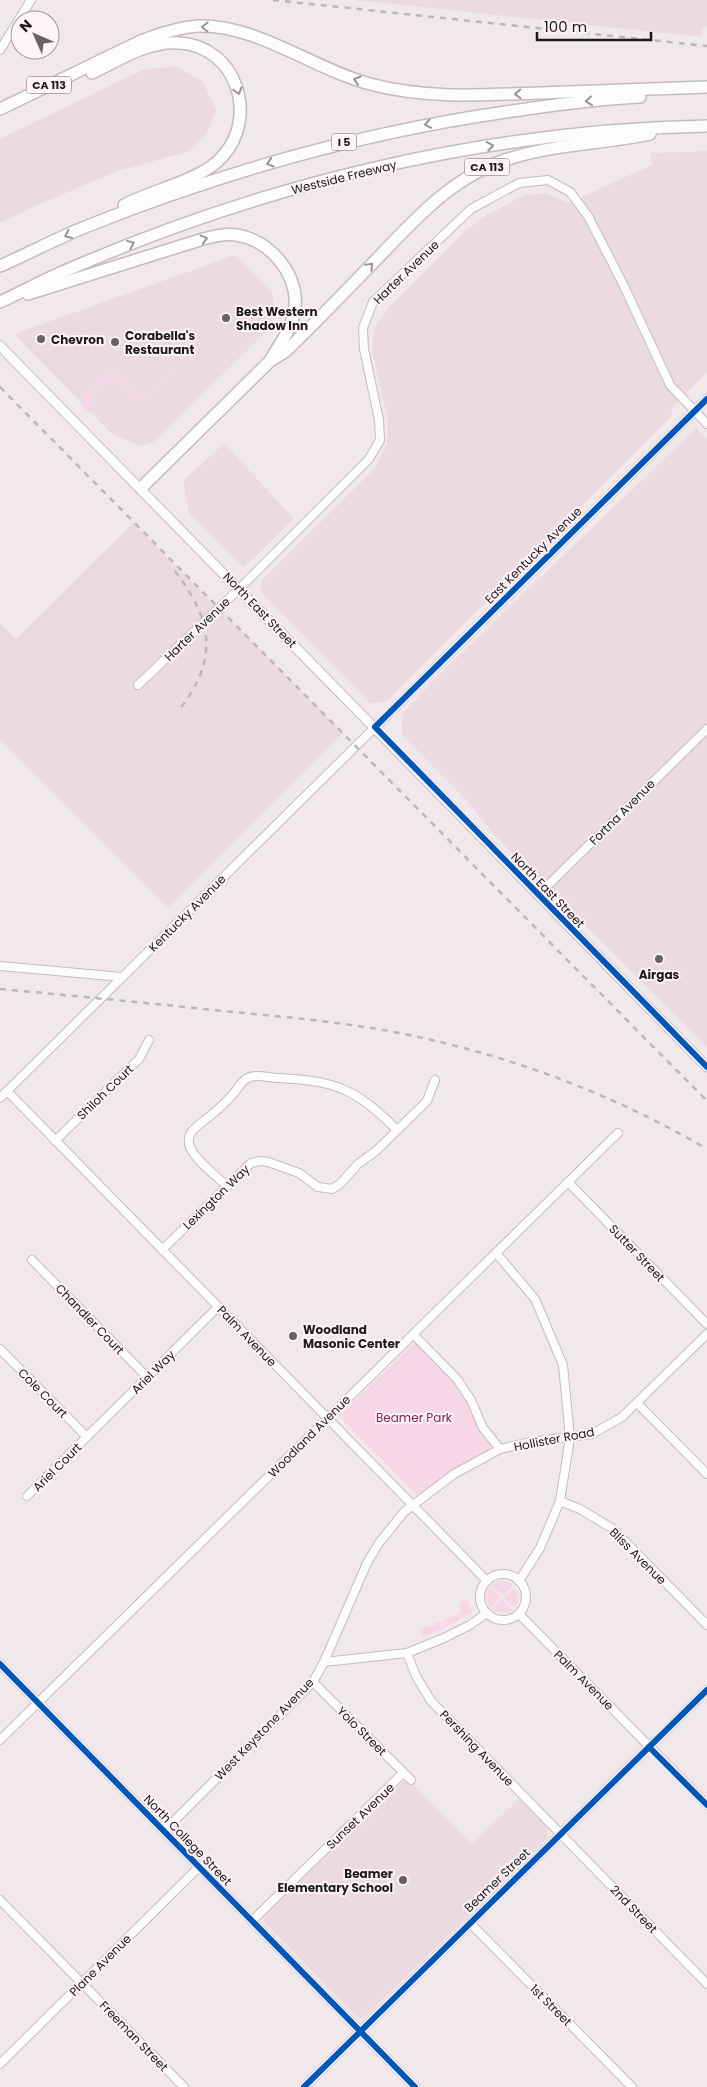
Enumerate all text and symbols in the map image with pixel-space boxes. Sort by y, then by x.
north arrow [10,10,60,60]
scale bar [537,10,651,42]
text: N [15,15,37,37]
text: 100 m [544,16,587,37]
one-way arrow [201,21,209,32]
road number: CA 113 [27,76,72,94]
one-way arrow [354,76,362,86]
one-way arrow [232,86,242,94]
one-way arrow [514,88,522,99]
one-way arrow [584,95,592,106]
one-way arrow [423,119,432,129]
road number: I 5 [332,134,356,150]
one-way arrow [485,142,494,152]
street label: Westside Freeway [290,156,399,198]
one-way arrow [266,157,274,167]
road number: CA 113 [464,158,510,176]
one-way arrow [64,229,73,239]
one-way arrow [199,234,208,245]
street label: Harter Avenue [369,236,443,308]
one-way arrow [126,239,135,250]
one-way arrow [364,263,373,272]
place label: Best Western Shadow Inn [236,303,318,334]
marker: Best Western Shadow Inn [220,312,232,324]
place label: Corabella's Restaurant [125,327,195,358]
place label: Chevron [51,331,104,348]
marker: Chevron [35,333,47,345]
marker: Corabella's Restaurant [109,336,121,348]
street label: East Kentucky Avenue [481,503,585,607]
street label: North East Street [219,568,301,652]
street label: Harter Avenue [160,593,234,665]
street label: Fortna Avenue [585,775,659,849]
street label: North East Street [507,848,589,932]
street label: Kentucky Avenue [145,871,229,955]
marker: Airgas [653,953,665,965]
place label: Airgas [639,966,680,983]
street label: Shiloh Court [73,1061,137,1123]
street label: Lexington Way [179,1161,253,1233]
street label: Sutter Street [605,1221,669,1285]
street label: Chandler Court [52,1280,128,1358]
street label: Palm Avenue [214,1302,280,1370]
place label: Woodland Masonic Center [303,1321,400,1352]
marker: Woodland Masonic Center [287,1330,299,1342]
street label: Ariel Way [127,1346,179,1398]
street label: Cole Court [14,1364,72,1422]
street label: Woodland Avenue [264,1391,354,1481]
park label: Beamer Park [376,1409,453,1426]
street label: Hollister Road [512,1423,596,1455]
street label: Ariel Court [29,1439,85,1495]
street label: Bliss Avenue [606,1524,670,1588]
street label: Palm Avenue [550,1646,618,1714]
street label: West Keystone Avenue [211,1674,317,1784]
street label: Yolo Street [333,1702,391,1760]
street label: Pershing Avenue [436,1706,518,1790]
street label: Sunset Avenue [322,1779,398,1853]
street label: North College Street [140,1791,236,1889]
street label: Beamer Street [460,1844,534,1916]
place label: Beamer Elementary School [278,1865,393,1896]
marker: Beamer Elementary School [397,1874,409,1886]
street label: 2nd Street [607,1881,661,1937]
street label: Plane Avenue [65,1930,135,2000]
street label: 1st Street [526,1980,576,2030]
street label: Freeman Street [96,1997,172,2075]

